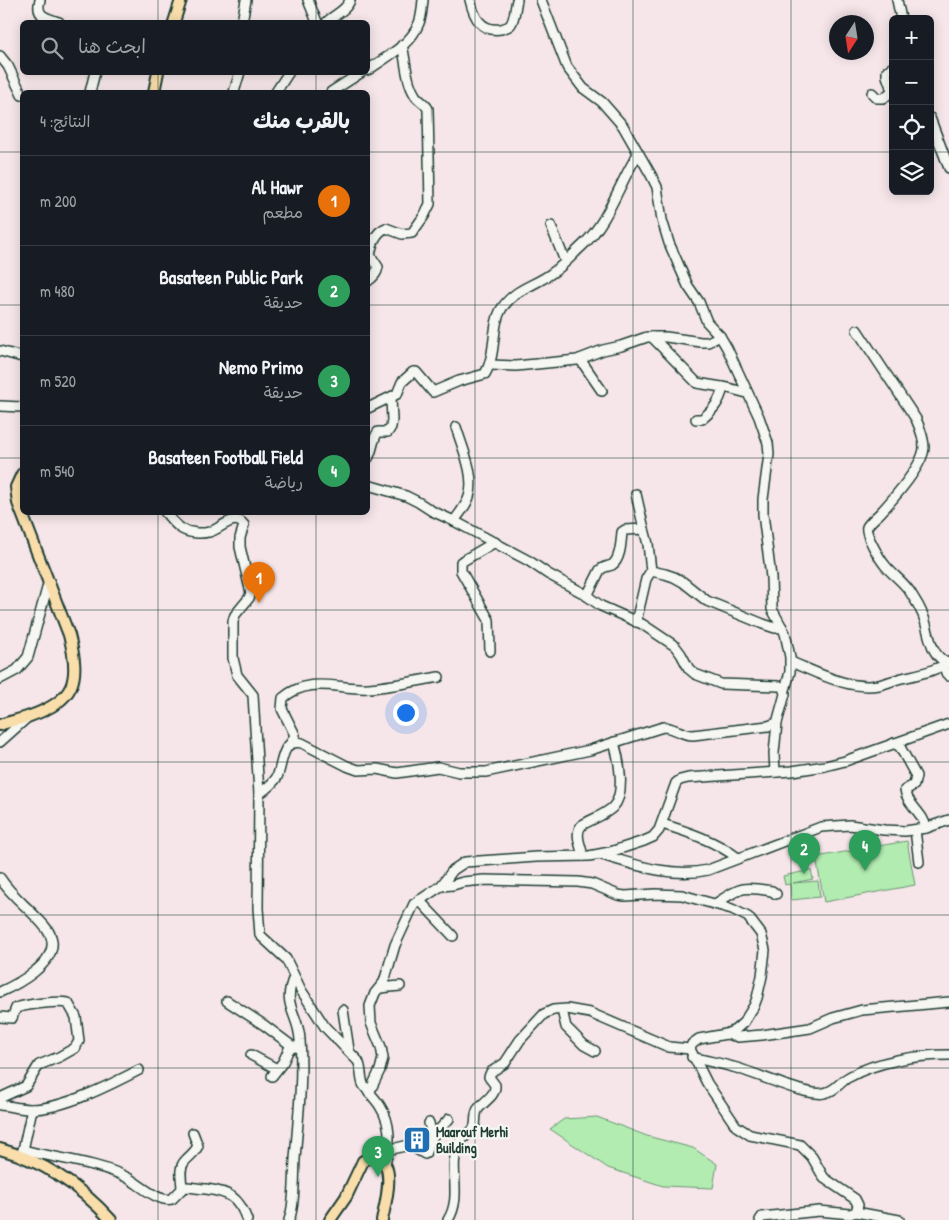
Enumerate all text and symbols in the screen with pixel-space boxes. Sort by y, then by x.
north arrow [829,15,874,60]
map controls [889,15,934,195]
button: + [889,15,934,60]
search box [20,20,370,75]
text: ابحث هنا [78,33,146,59]
icon: search [38,34,66,62]
button: − [889,60,934,105]
button: locate [889,105,934,150]
text: بالقرب منك [253,106,350,135]
text: النتائج: 4 [40,110,90,132]
button: layers [889,150,934,195]
text: Al Hawr [252,174,303,200]
text: 200 m [40,190,76,212]
text: 1 [331,190,337,212]
text: مطعم [263,201,303,223]
text: Basateen Public Park [159,264,303,290]
text: 480 m [40,280,75,302]
text: 2 [330,280,338,302]
text: حديقة [264,291,303,313]
text: Nemo Primo [219,354,303,380]
text: 520 m [40,370,76,392]
text: 3 [330,370,338,392]
text: حديقة [264,381,303,403]
text: Basateen Football Field [148,444,303,470]
text: 540 m [40,460,75,482]
text: 4 [331,460,337,482]
text: رياضة [265,471,303,493]
pin: 1 [243,562,275,603]
your location [393,700,419,726]
pin: 4 [849,830,881,871]
pin: 2 [788,833,820,874]
place label: Maarouf Merhi Building [436,1122,509,1159]
building icon: Maarouf Merhi Building [402,1125,432,1155]
pin: 3 [362,1136,394,1177]

